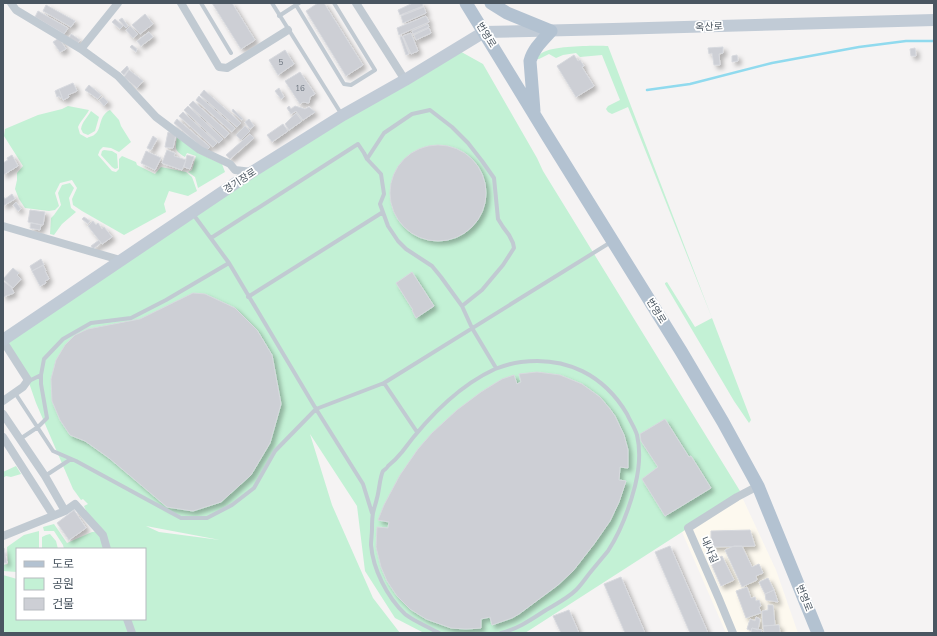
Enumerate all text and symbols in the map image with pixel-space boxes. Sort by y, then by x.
street label: 번영로 [473,20,499,50]
street label: 옥산로 [695,20,723,34]
house number: 5 [279,57,284,68]
house number: 16 [295,83,305,94]
street label: 경기장로 [221,165,259,197]
street label: 번영로 [643,296,669,326]
street label: 내사길 [697,535,721,565]
legend [16,548,146,620]
text: 도로 [52,556,74,572]
text: 공원 [52,576,74,592]
street label: 번영로 [792,583,816,613]
text: 건물 [52,596,74,612]

